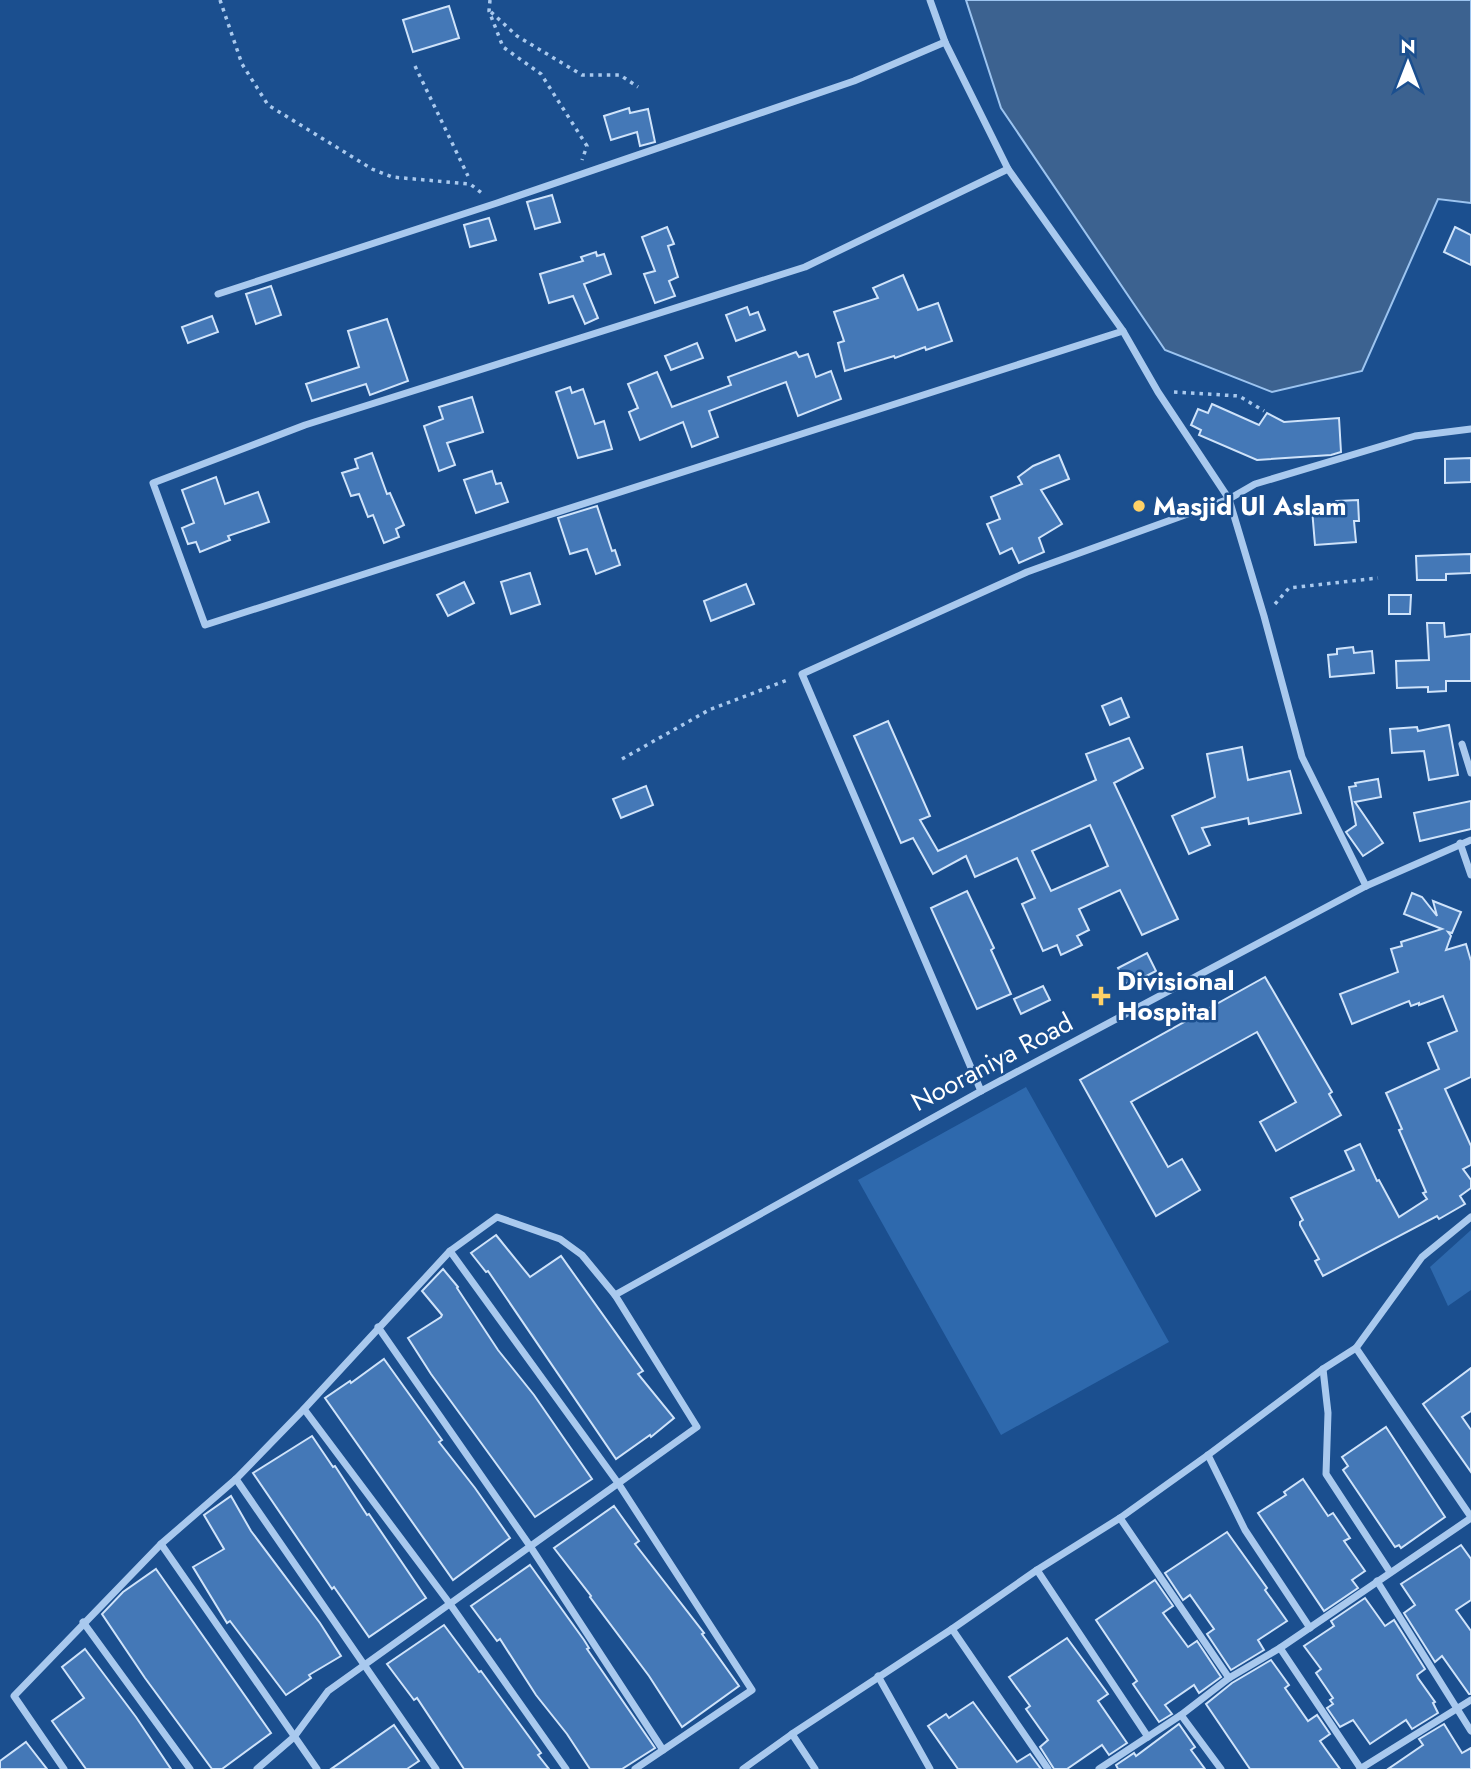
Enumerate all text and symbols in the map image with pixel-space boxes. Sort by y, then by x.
north arrow [1373,28,1443,98]
text: N [1400,33,1416,60]
place label: Masjid Ul Aslam [1153,487,1347,525]
marker: Masjid Ul Aslam [1131,498,1147,514]
place label: Divisional Hospital [1117,962,1234,1030]
marker: Divisional Hospital [1091,986,1111,1006]
street label: Nooraniya Road [904,1003,1080,1121]

